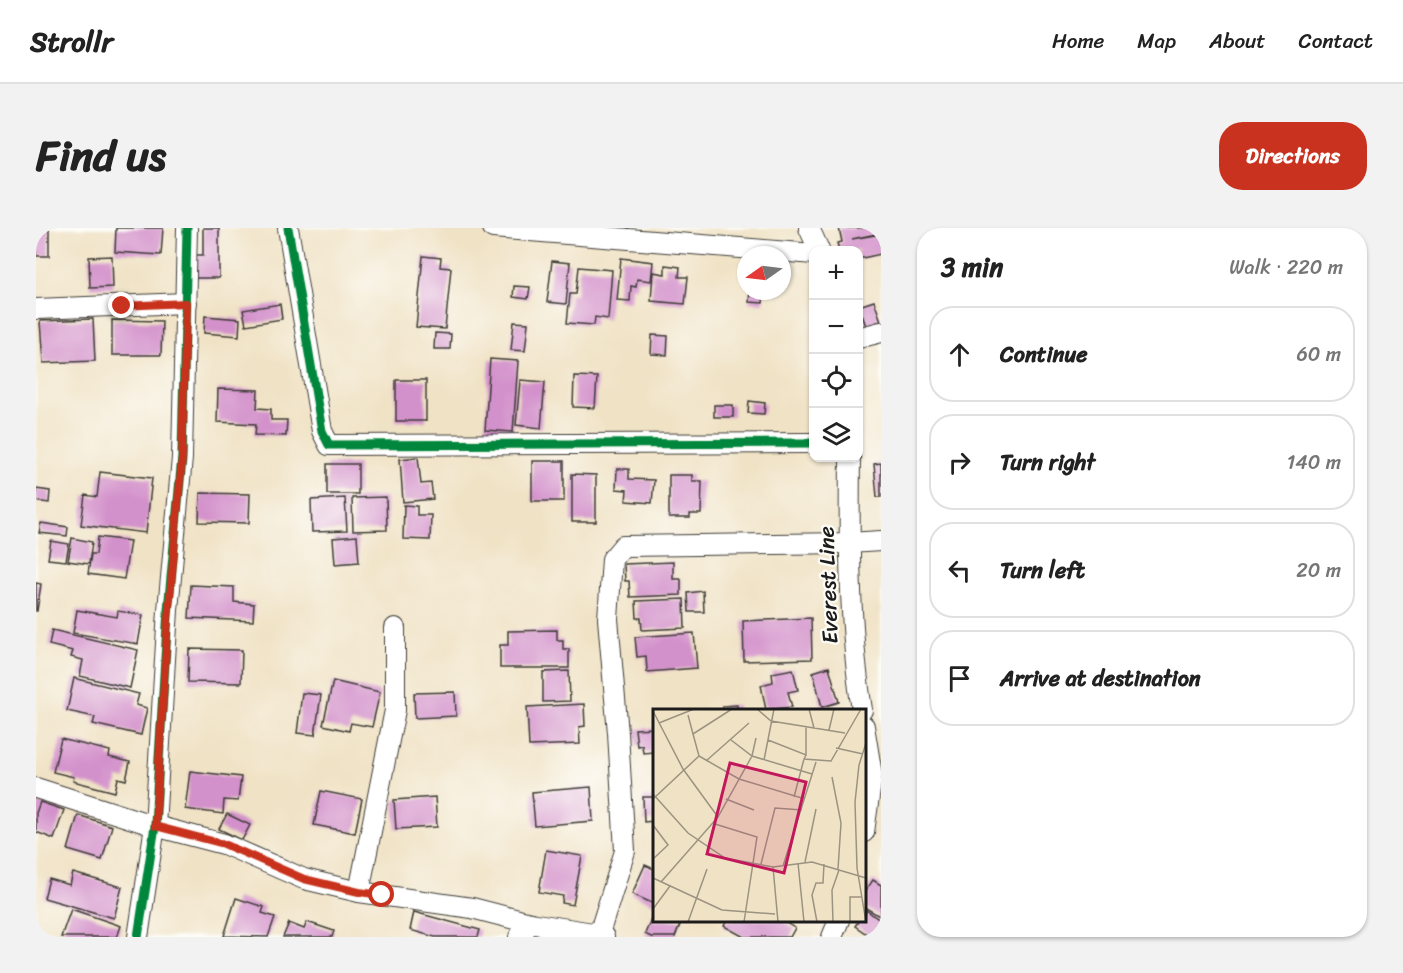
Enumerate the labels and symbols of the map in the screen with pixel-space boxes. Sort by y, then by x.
north arrow [737,246,791,300]
route end [108,292,134,318]
street label: Everest Line [806,525,850,645]
inset map [653,709,866,922]
route start [368,881,394,907]

